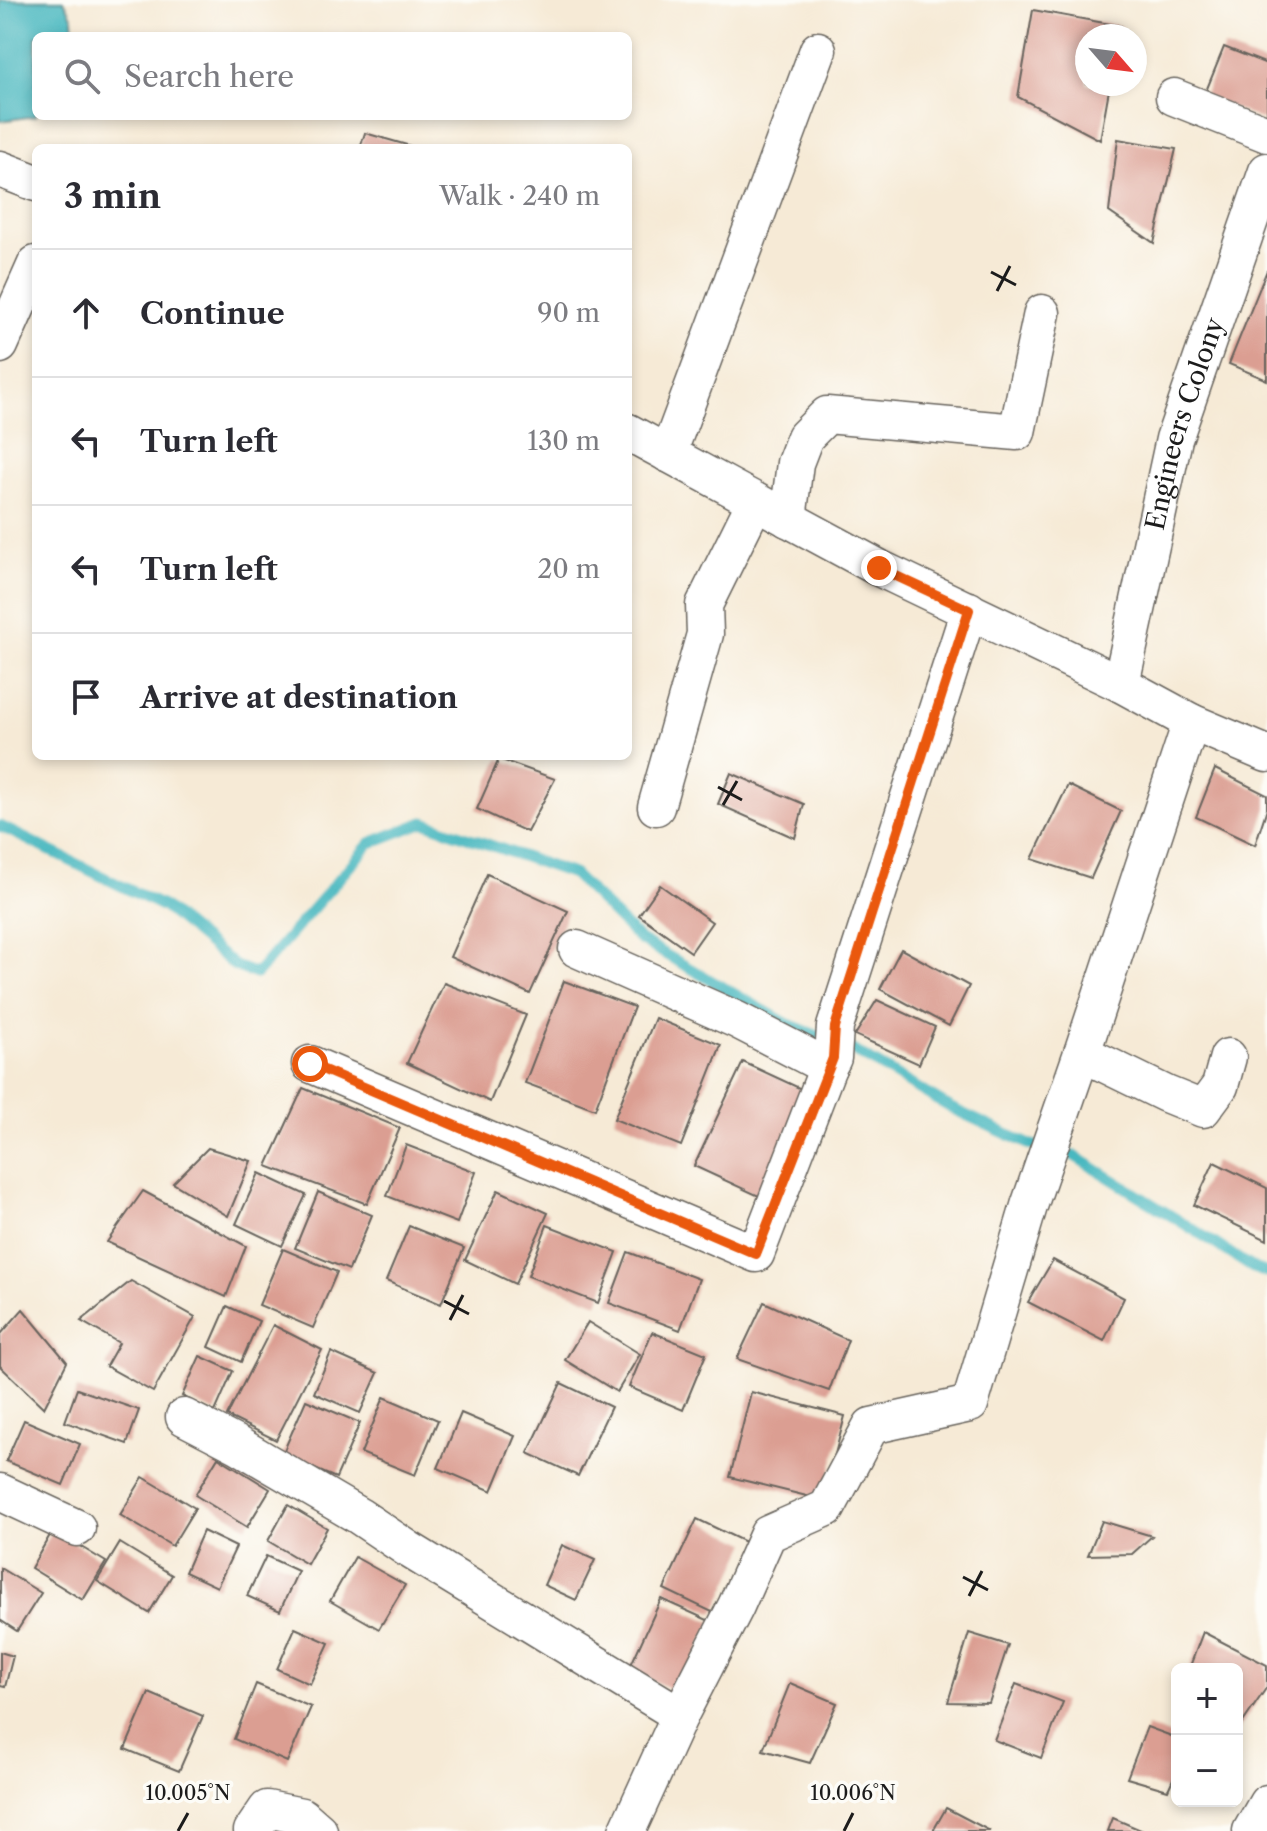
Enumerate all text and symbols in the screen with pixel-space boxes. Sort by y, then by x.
north arrow [1075,24,1147,96]
search box [32,32,632,120]
icon: search [60,54,104,98]
text: Search here [124,58,294,95]
text: 3 min [64,175,161,217]
text: Walk · 240 m [439,180,600,212]
icon: ahead [64,291,108,335]
text: Continue [140,295,285,332]
text: 90 m [537,297,600,329]
street label: Engineers Colony [1139,313,1231,533]
icon: left [64,419,108,463]
text: Turn left [140,423,277,460]
text: 130 m [527,425,600,457]
icon: left [64,547,108,591]
route end [861,550,897,586]
text: Turn left [140,551,277,588]
text: 20 m [537,553,600,585]
icon: arrive [64,675,108,719]
text: Arrive at destination [140,679,458,716]
route start [292,1046,328,1082]
map controls [1171,1663,1243,1807]
button: + [1171,1663,1243,1735]
button: − [1171,1735,1243,1807]
text: 10.005°N [146,1781,231,1805]
text: 10.006°N [810,1781,896,1805]

